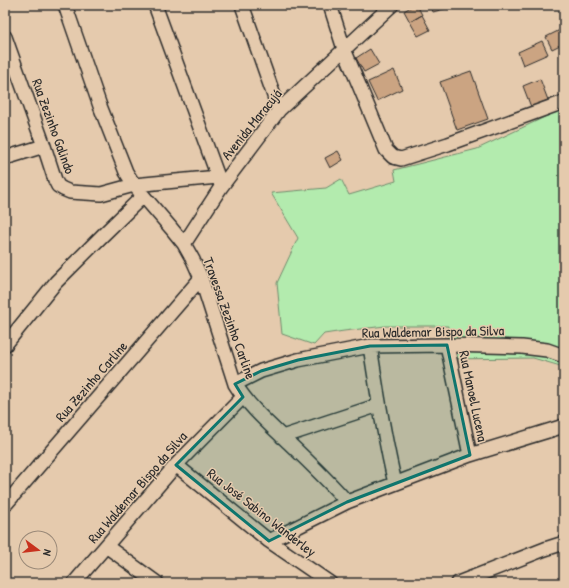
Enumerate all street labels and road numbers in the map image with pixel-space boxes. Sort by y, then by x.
street label: Rua Zezinho Galindo [28,76,80,177]
street label: Avenida Maracujá [217,84,287,164]
street label: Travessa Zezinho Carline [199,254,261,382]
street label: Rua Waldemar Bispo da Silva [362,320,505,343]
street label: Rua Zezinho Carline [51,336,132,425]
street label: Rua Manoel Lucena [455,349,493,444]
street label: Rua Waldemar Bispo da Silva [83,427,192,548]
street label: Rua José Sabino Wanderley [203,463,321,561]

